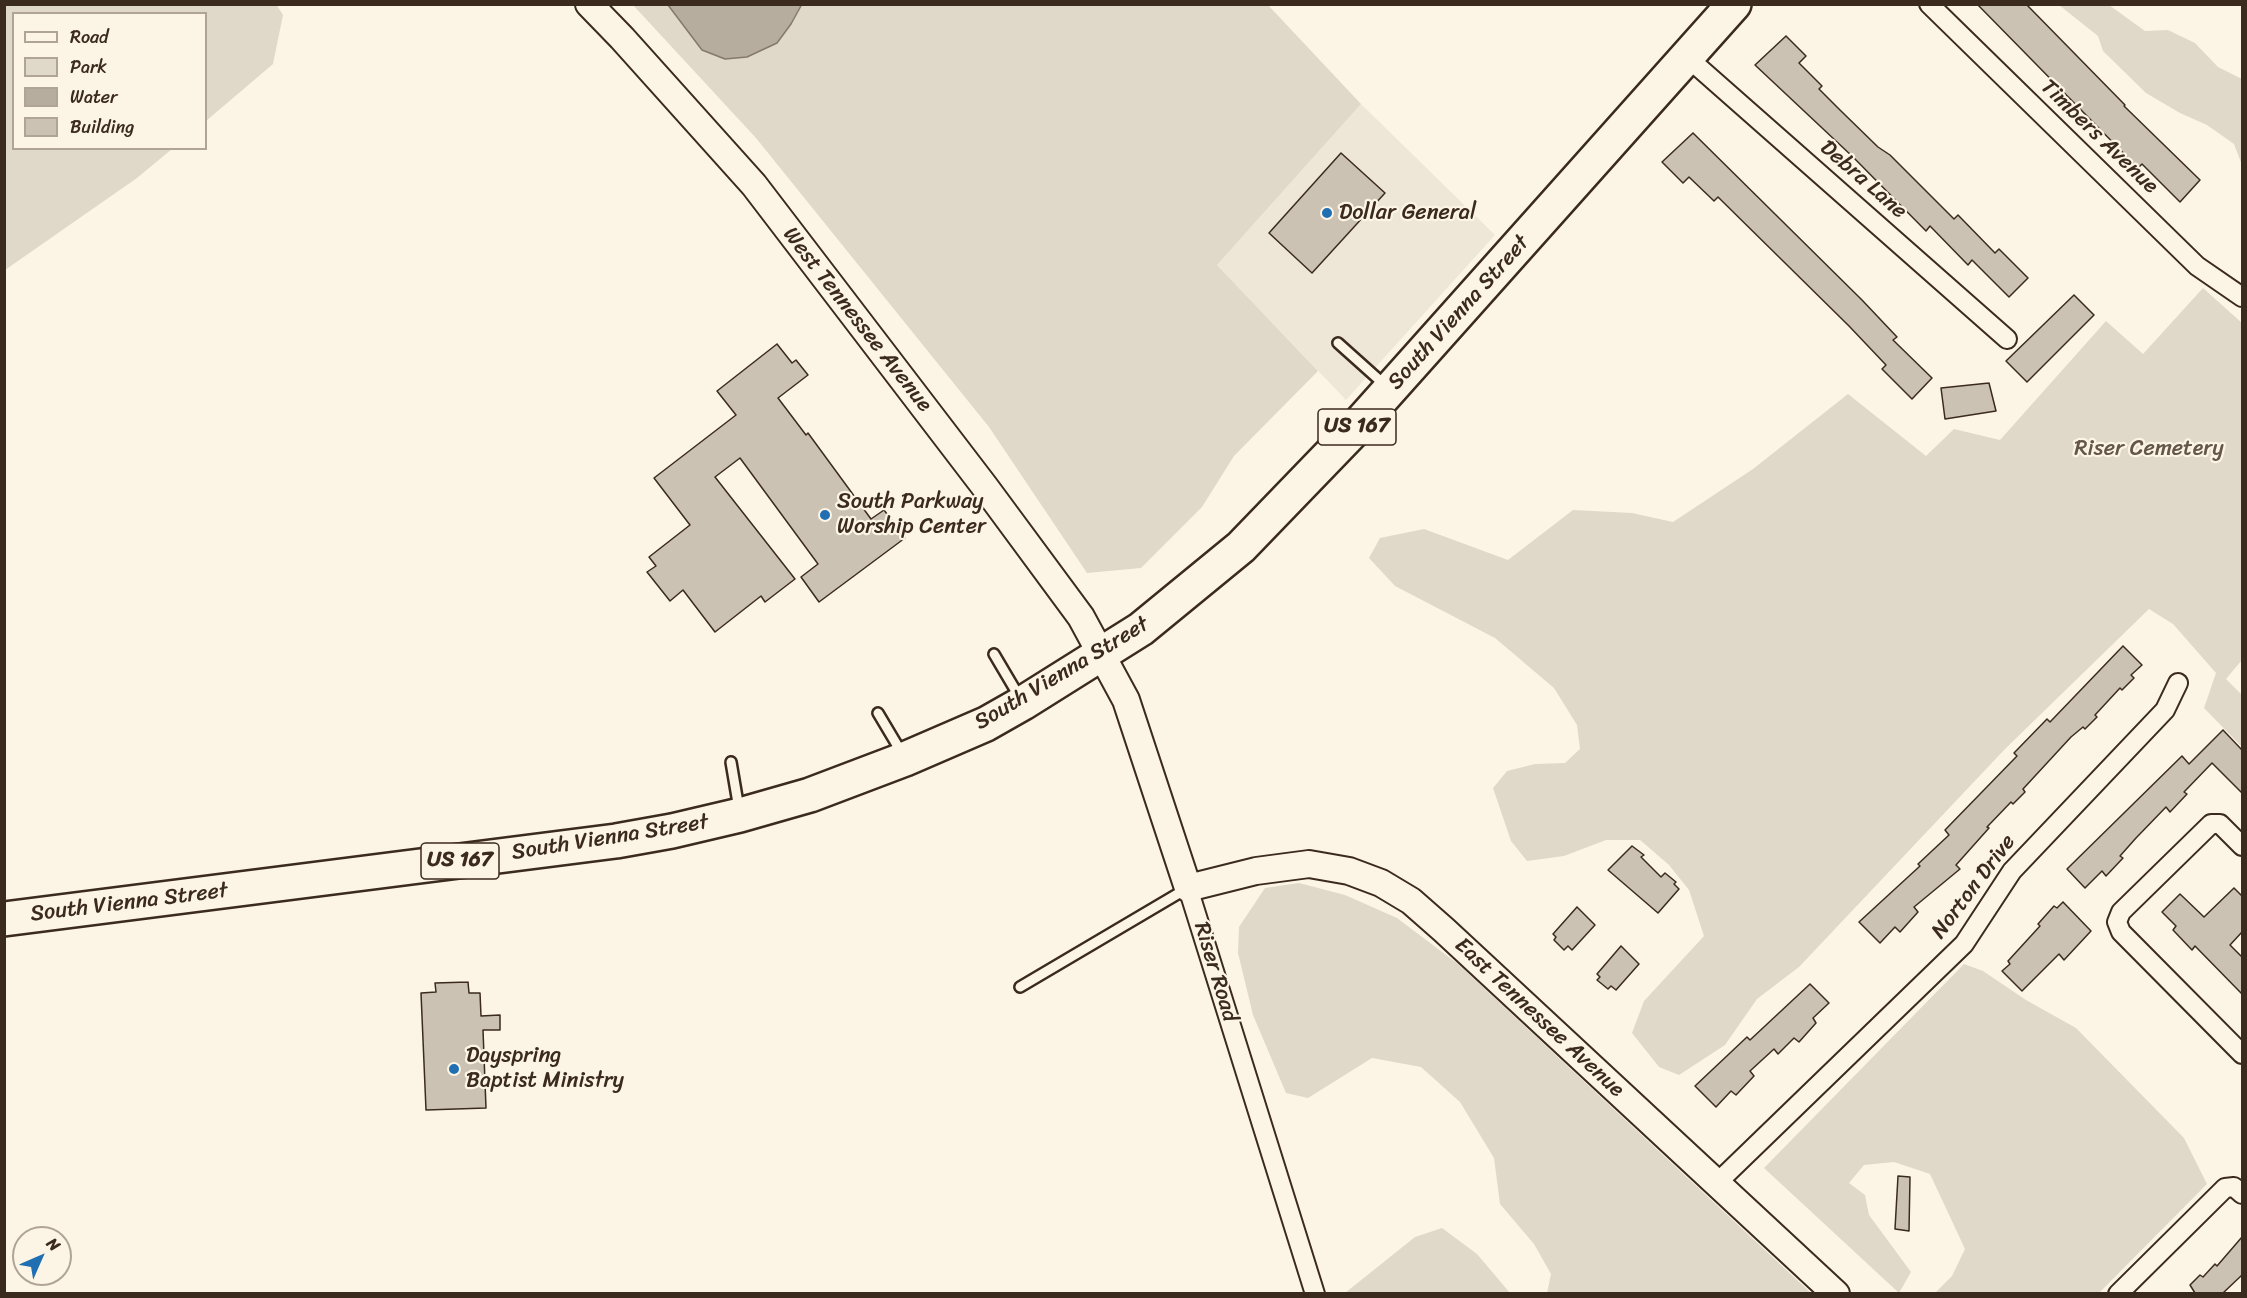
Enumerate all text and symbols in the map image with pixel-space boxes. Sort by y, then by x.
legend [12,12,207,150]
text: Road [70,21,109,53]
text: Park [70,51,107,83]
street label: Timbers Avenue [2035,74,2163,200]
text: Water [70,81,117,113]
text: Building [70,111,134,143]
street label: Debra Lane [1814,135,1912,225]
place label: Dollar General [1339,200,1476,226]
marker: Dollar General [1320,206,1334,220]
street label: West Tennessee Avenue [777,222,937,418]
street label: South Vienna Street [1383,230,1535,396]
road number: US 167 [1318,409,1396,445]
park label: Riser Cemetery [2074,436,2224,462]
place label: South Parkway Worship Center [837,489,986,540]
marker: South Parkway Worship Center [818,508,832,522]
street label: South Vienna Street [970,612,1154,736]
street label: South Vienna Street [510,809,710,867]
street label: Norton Drive [1926,830,2022,944]
road number: US 167 [421,843,499,879]
street label: South Vienna Street [29,878,229,928]
street label: Riser Road [1187,919,1243,1025]
street label: East Tennessee Avenue [1449,933,1629,1103]
place label: Dayspring Baptist Ministry [466,1043,624,1094]
marker: Dayspring Baptist Ministry [447,1062,461,1076]
north arrow [12,1226,72,1286]
text: N [39,1230,68,1259]

